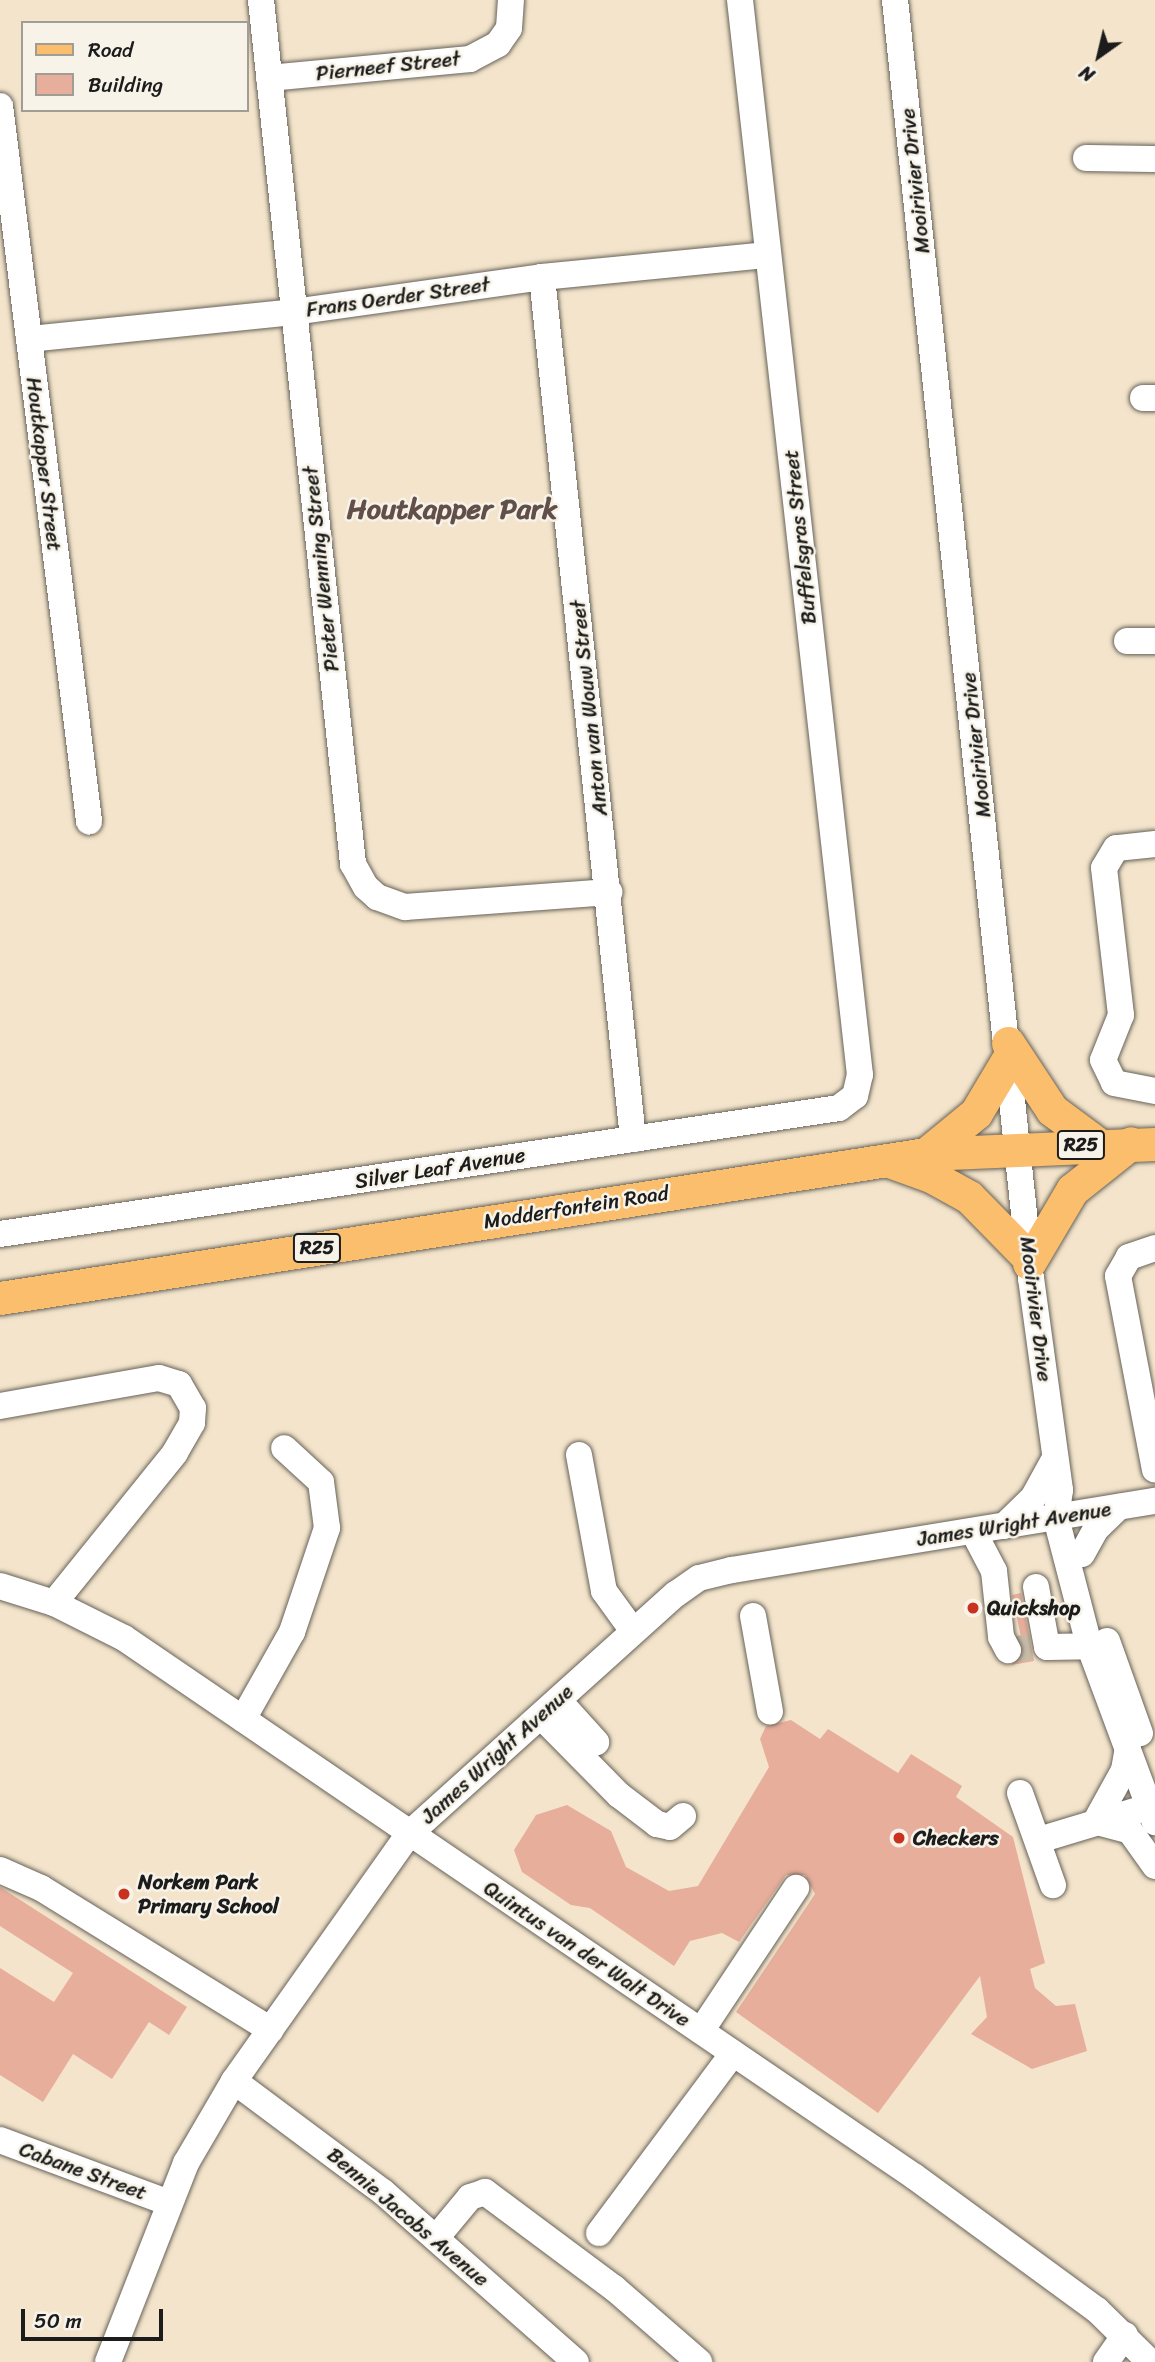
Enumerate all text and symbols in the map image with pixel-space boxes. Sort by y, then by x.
legend [21,21,248,112]
north arrow [1064,21,1134,91]
text: Road [88,31,133,69]
street label: Pierneef Street [314,46,462,86]
text: N [1072,56,1102,91]
text: Building [88,66,163,104]
street label: Mooirivier Drive [895,107,935,255]
street label: Frans Oerder Street [304,272,492,322]
street label: Houtkapper Street [21,375,67,553]
street label: Buffelsgras Street [778,448,822,626]
street label: Pieter Wenning Street [298,465,344,673]
district label: Houtkapper Park [347,492,557,526]
street label: Anton van Wouw Street [565,598,613,818]
street label: Mooirivier Drive [956,671,996,819]
road number: R25 [1056,1130,1106,1161]
street label: Silver Leaf Avenue [353,1142,527,1194]
street label: Modderfontein Road [482,1180,670,1234]
road number: R25 [292,1232,342,1264]
street label: Mooirivier Drive [1015,1235,1057,1383]
street label: James Wright Avenue [915,1496,1113,1552]
place label: Quickshop [987,1595,1080,1621]
marker: Quickshop [965,1600,981,1616]
street label: James Wright Avenue [416,1679,578,1829]
place label: Checkers [913,1825,999,1851]
marker: Checkers [891,1830,907,1846]
place label: Norkem Park Primary School [138,1869,279,1919]
street label: Quintus van der Walt Drive [479,1875,695,2033]
marker: Norkem Park Primary School [116,1886,132,1902]
street label: Cabane Street [16,2136,150,2206]
street label: Bennie Jacobs Avenue [323,2142,493,2292]
scale bar [24,2296,166,2340]
text: 50 m [34,2302,82,2340]

